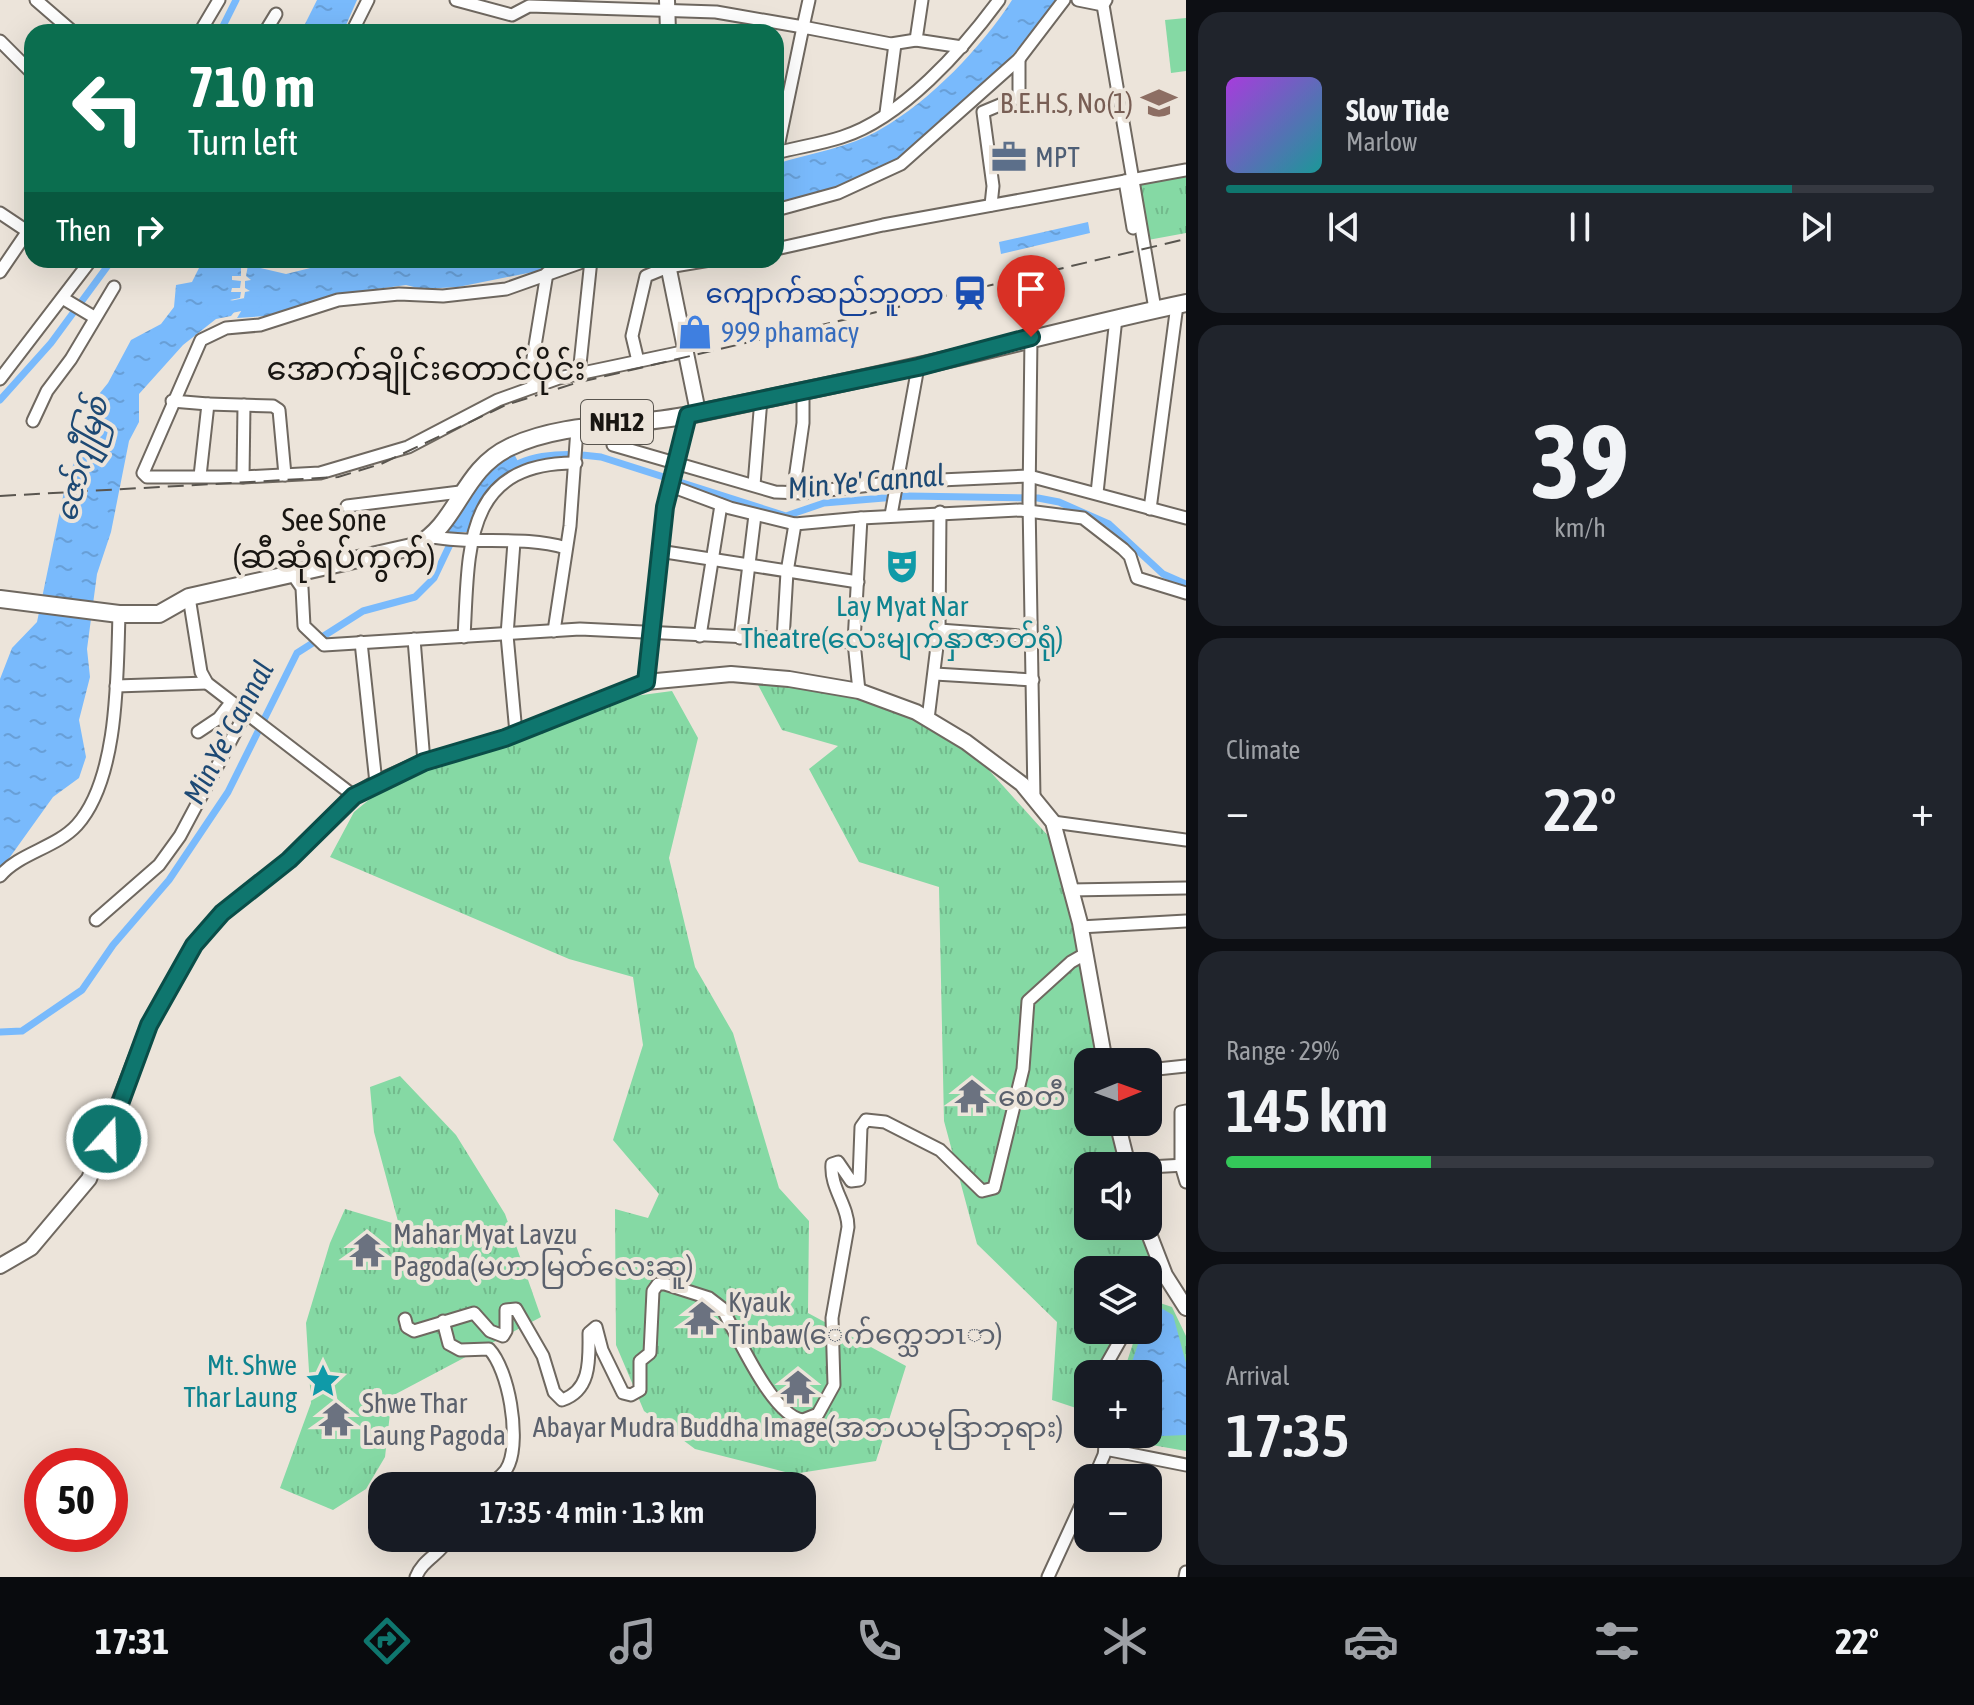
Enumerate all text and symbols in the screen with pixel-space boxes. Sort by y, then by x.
text: 710 m [188,55,315,119]
icon: left [56,56,160,160]
school or university icon: B.E.H.S, No(1) [1140,84,1178,122]
place label: B.E.H.S, No(1) [1000,87,1133,119]
text: Slow Tide [1346,93,1449,127]
text: Turn left [188,121,298,163]
text: Marlow [1346,127,1417,157]
office icon: MPT [990,138,1028,176]
place label: MPT [1035,141,1080,173]
icon: previous [1322,205,1366,249]
icon: pause [1558,205,1602,249]
icon: next [1794,205,1838,249]
icon: right [127,208,171,252]
text: Then [56,213,111,247]
pin [997,255,1065,337]
icon: arrive [1009,267,1053,311]
station icon: ကျောက်ဆည်ဘူတာ [951,274,989,312]
place label: ကျောက်ဆည်ဘူတာ [706,275,944,316]
shop icon: 999 phamacy [676,313,714,351]
place label: 999 phamacy [721,316,859,348]
district label: အောက်ချိုင်းတောင်ပိုင်း [266,346,586,395]
water label: ဇော်ဂျီမြစ် [45,390,123,527]
road number: NH12 [581,400,653,444]
text: 39 [1531,401,1629,520]
water label: Min Ye' Cannal [786,457,946,505]
district label: See Sone (ဆီဆုံရပ်ကွက်) [232,501,436,583]
text: km/h [1554,513,1606,543]
theatre icon: Lay Myat Nar Theatre(လေးမျက်နှာဇာတ်ရုံ) [883,547,921,585]
place label: Lay Myat Nar Theatre(လေးမျက်နှာဇာတ်ရုံ) [741,590,1063,661]
water label: Min Ye' Cannal [176,655,280,809]
text: Climate [1226,735,1300,765]
text: 22° [1544,775,1616,844]
text: − [1226,785,1249,835]
text: + [1911,785,1934,835]
text: Range · 29% [1226,1036,1339,1066]
north arrow [1074,1048,1162,1136]
map controls [1074,1048,1162,1552]
text: 145 km [1226,1076,1388,1145]
temple icon: စေတီ [953,1077,991,1115]
place label: စေတီ [998,1079,1066,1112]
position arrow [65,1097,149,1181]
button: sound [1074,1152,1162,1240]
place label: Mahar Myat Layzu Pagoda(မဟာမြတ်လေးဆူ) [393,1218,694,1289]
temple icon: Mahar Myat Layzu Pagoda(မဟာမြတ်လေးဆူ) [348,1231,386,1269]
button: layers [1074,1256,1162,1344]
place label: Kyauk Tinbaw(ေက်က္သေဘၤာ) [728,1286,1002,1357]
temple icon: Kyauk Tinbaw(ေက်က္သေဘၤာ) [683,1299,721,1337]
place label: Mt. Shwe Thar Laung [184,1349,297,1413]
button: + [1074,1360,1162,1448]
text: Arrival [1226,1361,1290,1391]
place icon: Mt. Shwe Thar Laung [304,1362,342,1400]
temple icon: Abayar Mudra Buddha Image(အဘယမုဒြာဘုရား) [779,1368,817,1406]
place label: Shwe Thar Laung Pagoda [362,1387,506,1451]
temple icon: Shwe Thar Laung Pagoda [317,1400,355,1438]
text: 17:35 [1226,1401,1349,1470]
place label: Abayar Mudra Buddha Image(အဘယမုဒြာဘုရား) [533,1409,1063,1450]
speed limit sign: 50 [24,1448,128,1552]
button: − [1074,1464,1162,1552]
text: 17:35 · 4 min · 1.3 km [480,1495,704,1529]
icon: directions [359,1613,415,1669]
icon: music [605,1613,661,1669]
icon: phone [851,1613,907,1669]
icon: climate [1097,1613,1153,1669]
icon: car [1343,1613,1399,1669]
icon: filters [1589,1613,1645,1669]
text: 17:31 [95,1620,169,1662]
text: 22° [1835,1620,1879,1662]

